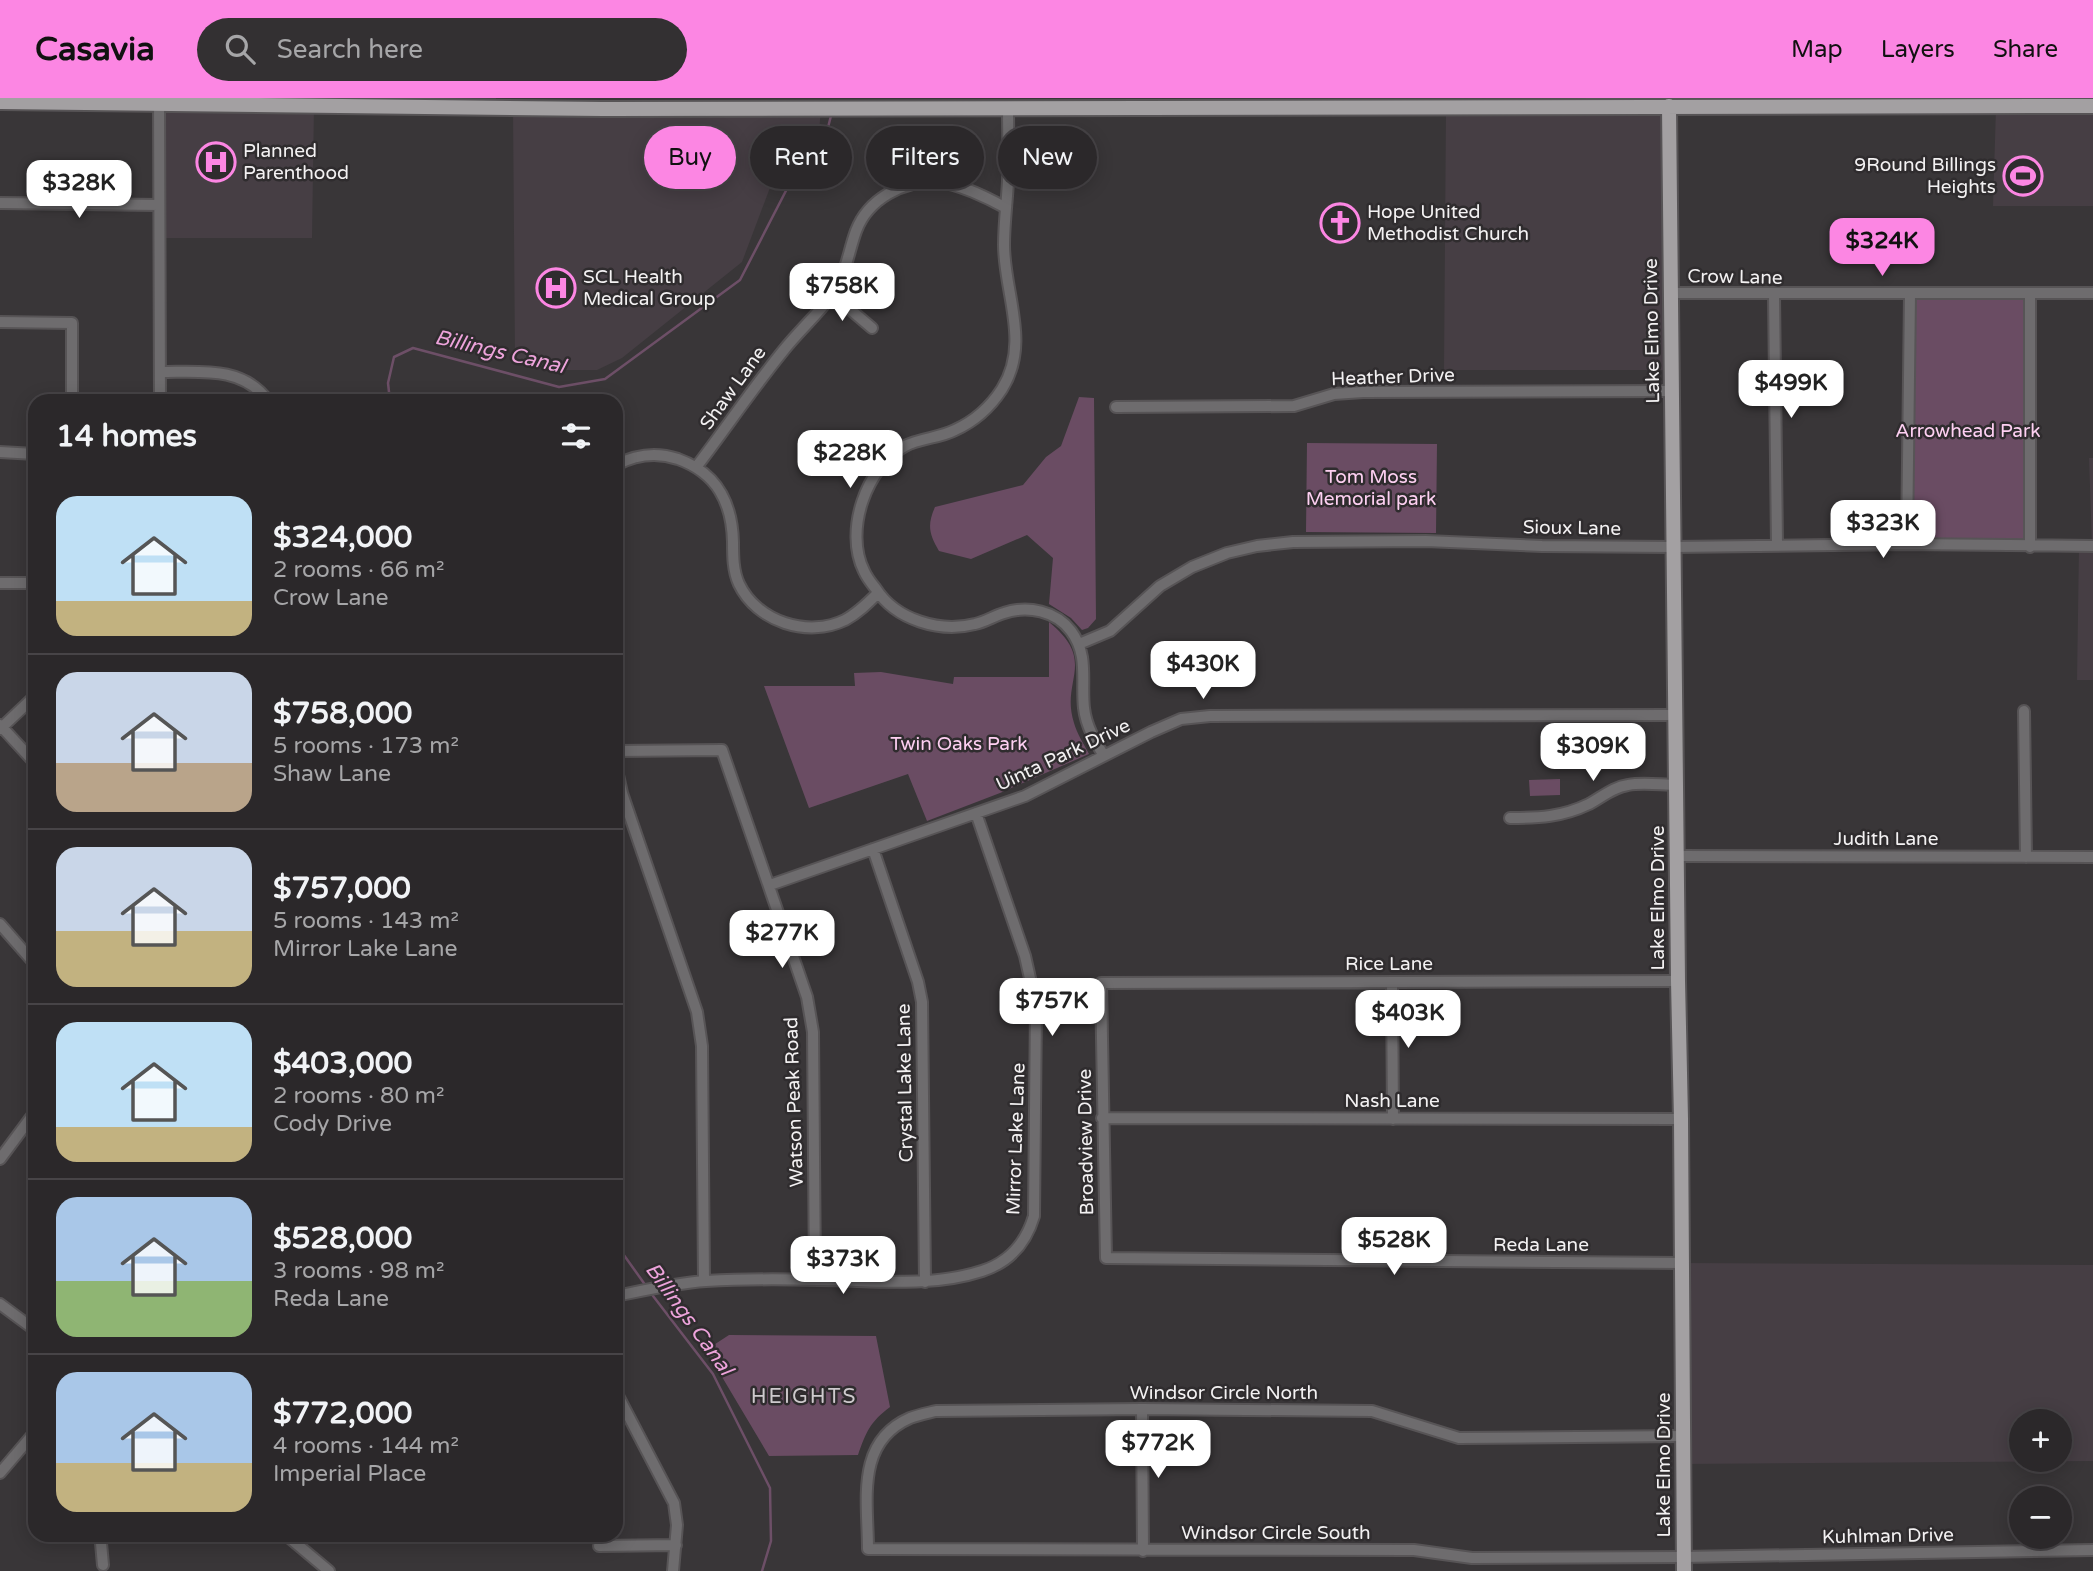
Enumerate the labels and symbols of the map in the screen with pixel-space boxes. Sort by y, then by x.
place label: Planned Parenthood [243,140,349,184]
hospital icon: Planned Parenthood [195,141,237,183]
place label: 9Round Billings Heights [1854,154,1996,198]
sports icon: 9Round Billings Heights [2002,155,2044,197]
pin: $328K [30,160,128,220]
place label: Hope United Methodist Church [1367,201,1529,245]
church icon: Hope United Methodist Church [1319,202,1361,244]
pin: $324K [1833,218,1931,278]
street label: Lake Elmo Drive [1640,258,1664,404]
pin: $758K [793,264,891,323]
street label: Crow Lane [1687,265,1783,289]
place label: SCL Health Medical Group [583,266,716,310]
hospital icon: SCL Health Medical Group [535,267,577,309]
water label: Billings Canal [432,325,570,380]
street label: Shaw Lane [695,342,771,434]
pin: $499K [1742,360,1840,420]
street label: Heather Drive [1331,364,1455,390]
park label: Arrowhead Park [1895,420,2041,442]
pin: $228K [801,430,899,490]
park label: Tom Moss Memorial park [1306,466,1436,510]
pin: $323K [1834,500,1932,560]
street label: Sioux Lane [1523,516,1621,540]
pin: $430K [1154,642,1252,701]
street label: Uinta Park Drive [992,714,1134,796]
pin: $309K [1544,724,1642,783]
park label: Twin Oaks Park [890,733,1028,755]
street label: Lake Elmo Drive [1647,825,1669,971]
street label: Judith Lane [1834,828,1938,850]
pin: $277K [733,910,831,970]
street label: Rice Lane [1345,953,1433,975]
pin: $757K [1003,978,1101,1038]
pin: $403K [1359,990,1457,1050]
street label: Crystal Lake Lane [893,1003,917,1163]
street label: Watson Peak Road [780,1017,808,1187]
street label: Mirror Lake Lane [1002,1062,1030,1216]
street label: Broadview Drive [1074,1069,1098,1215]
street label: Nash Lane [1344,1090,1440,1112]
pin: $528K [1345,1218,1443,1277]
street label: Reda Lane [1493,1234,1589,1256]
pin: $373K [794,1236,892,1296]
water label: Billings Canal [640,1258,740,1382]
street label: Windsor Circle North [1130,1382,1318,1404]
district label: HEIGHTS [751,1384,857,1409]
street label: Lake Elmo Drive [1653,1392,1675,1538]
pin: $772K [1109,1420,1207,1480]
street label: Windsor Circle South [1181,1522,1371,1544]
street label: Kuhlman Drive [1822,1524,1954,1548]

